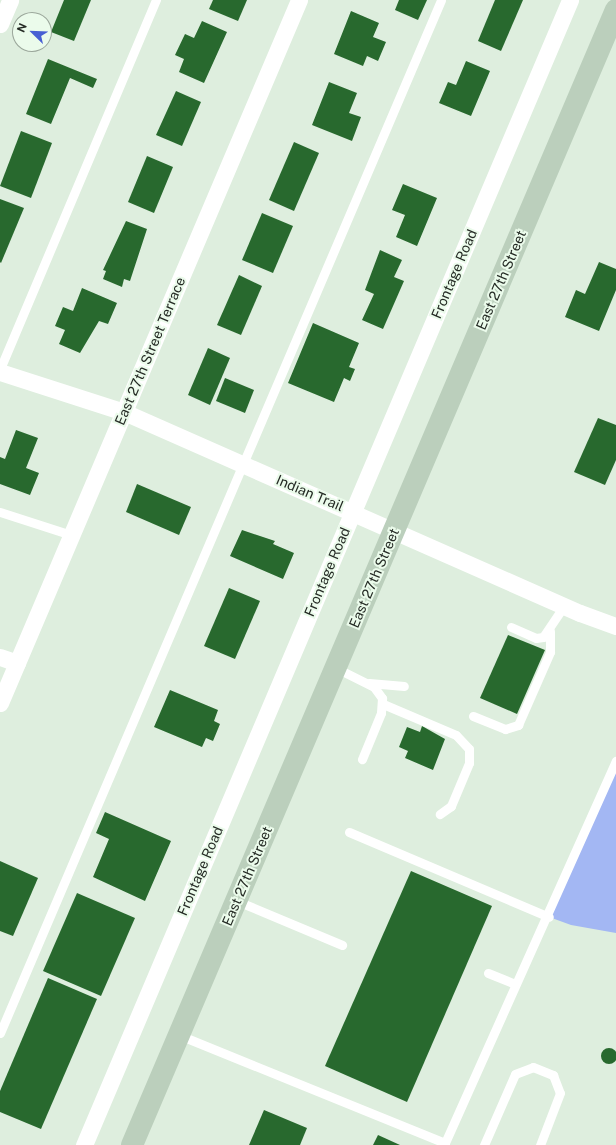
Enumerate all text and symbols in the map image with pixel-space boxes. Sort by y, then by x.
north arrow [12,12,52,52]
text: N [15,21,29,34]
street label: Frontage Road [428,227,480,321]
street label: East 27th Street [472,228,530,332]
street label: East 27th Street Terrace [111,274,189,428]
street label: Indian Trail [274,471,346,515]
street label: Frontage Road [301,525,353,619]
street label: East 27th Street [345,526,403,630]
street label: Frontage Road [174,824,226,918]
street label: East 27th Street [218,824,276,928]

